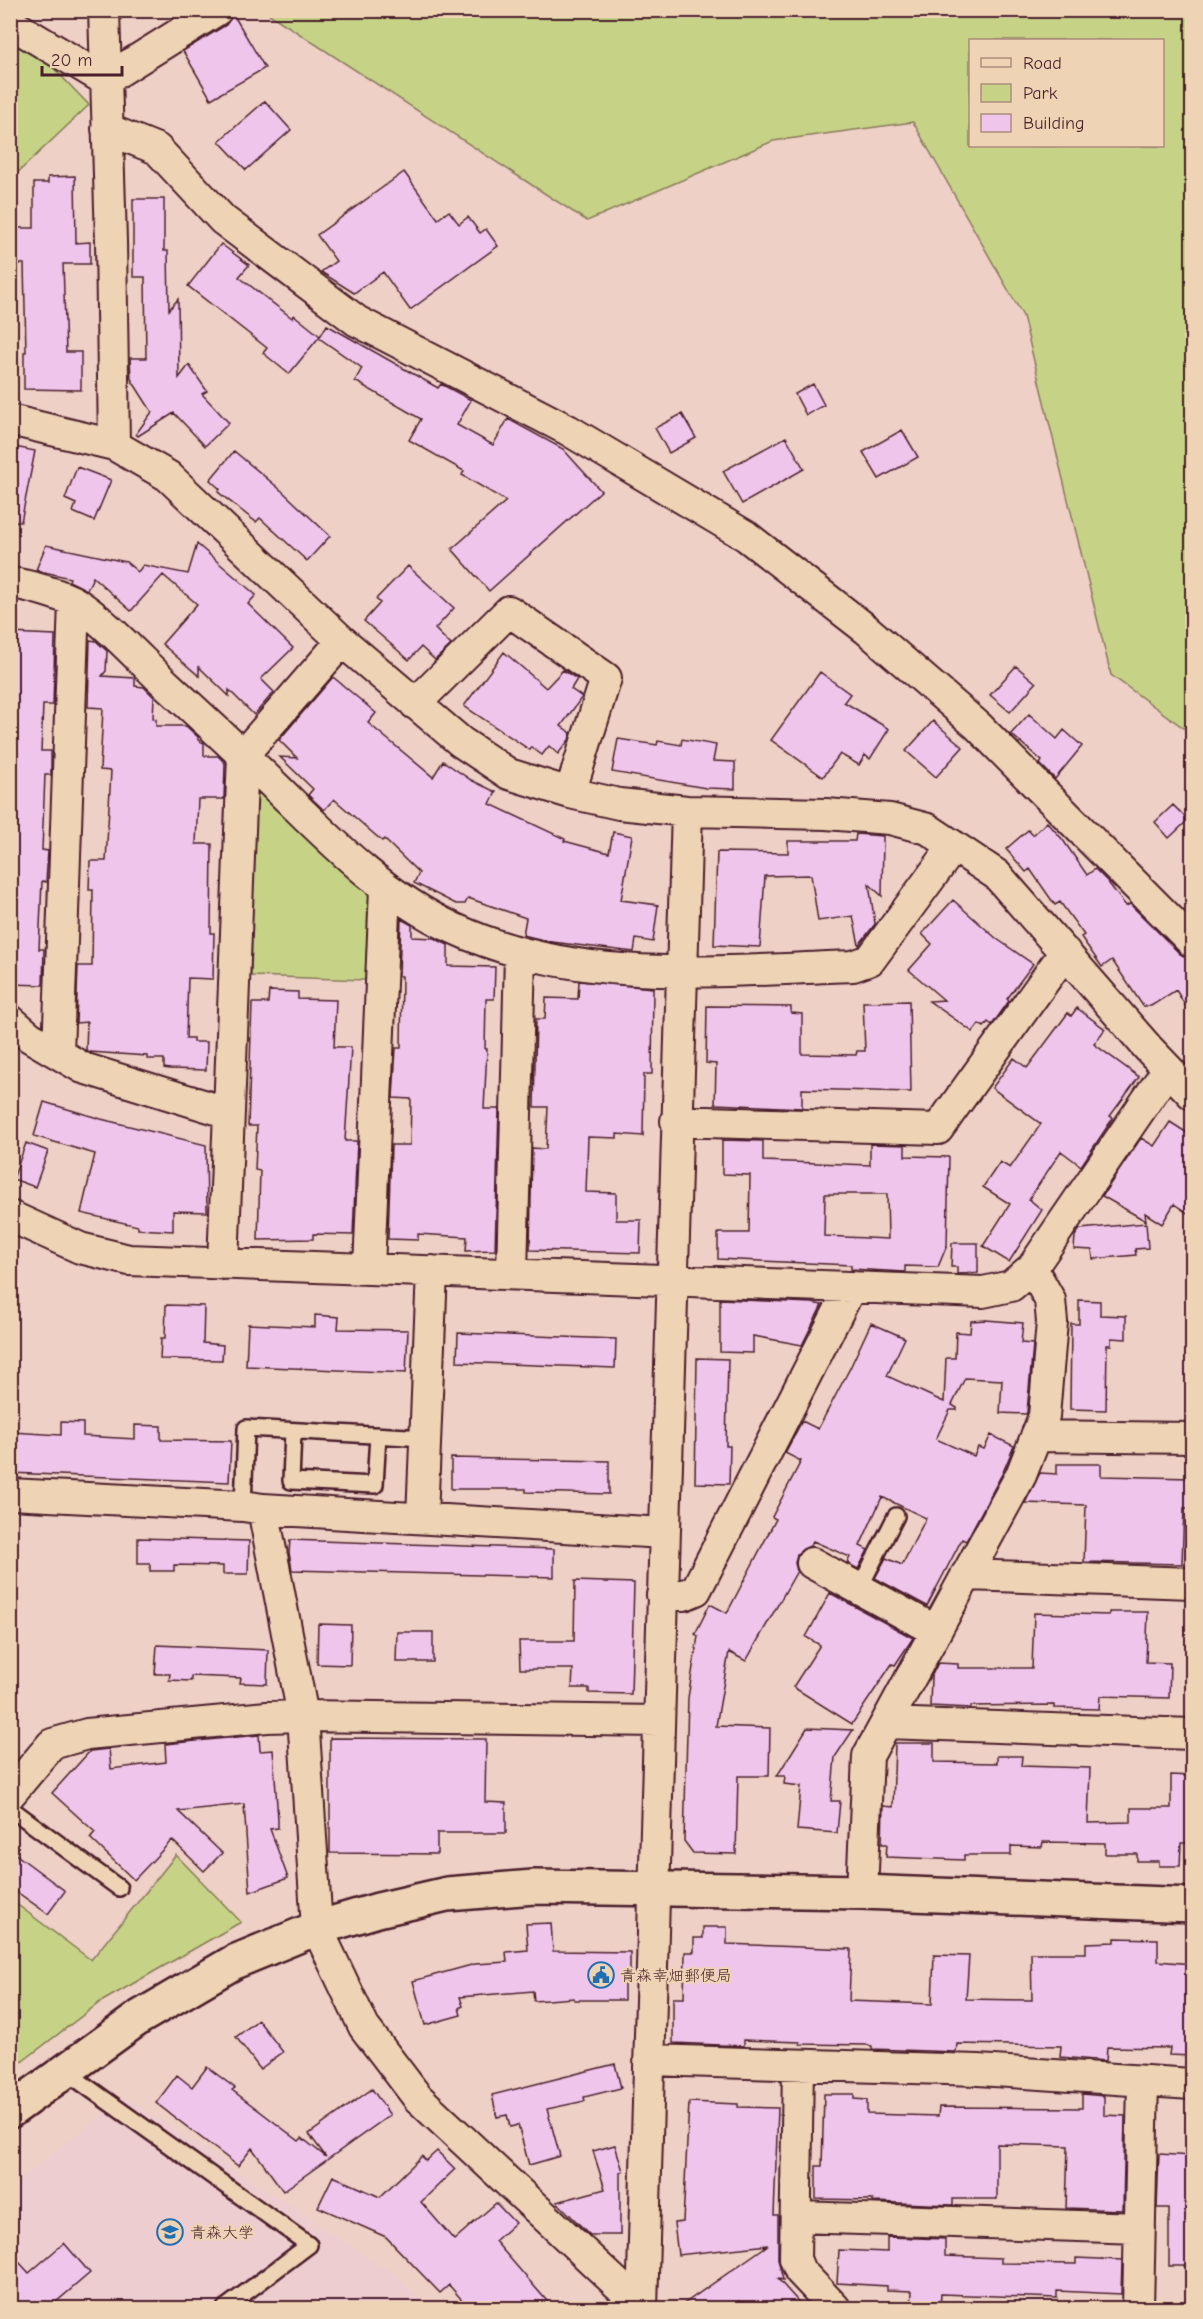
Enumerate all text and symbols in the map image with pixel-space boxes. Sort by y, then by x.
scale bar [42,39,122,77]
legend [969,39,1164,147]
text: 20 m [51,50,92,71]
text: Road [1023,53,1062,74]
text: Park [1023,83,1058,104]
text: Building [1023,113,1085,134]
public building icon: 青森幸畑郵便局 [586,1960,616,1990]
place label: 青森幸畑郵便局 [620,1967,732,1985]
school or university icon: 青森大学 [155,2217,185,2247]
place label: 青森大学 [190,2224,254,2242]

